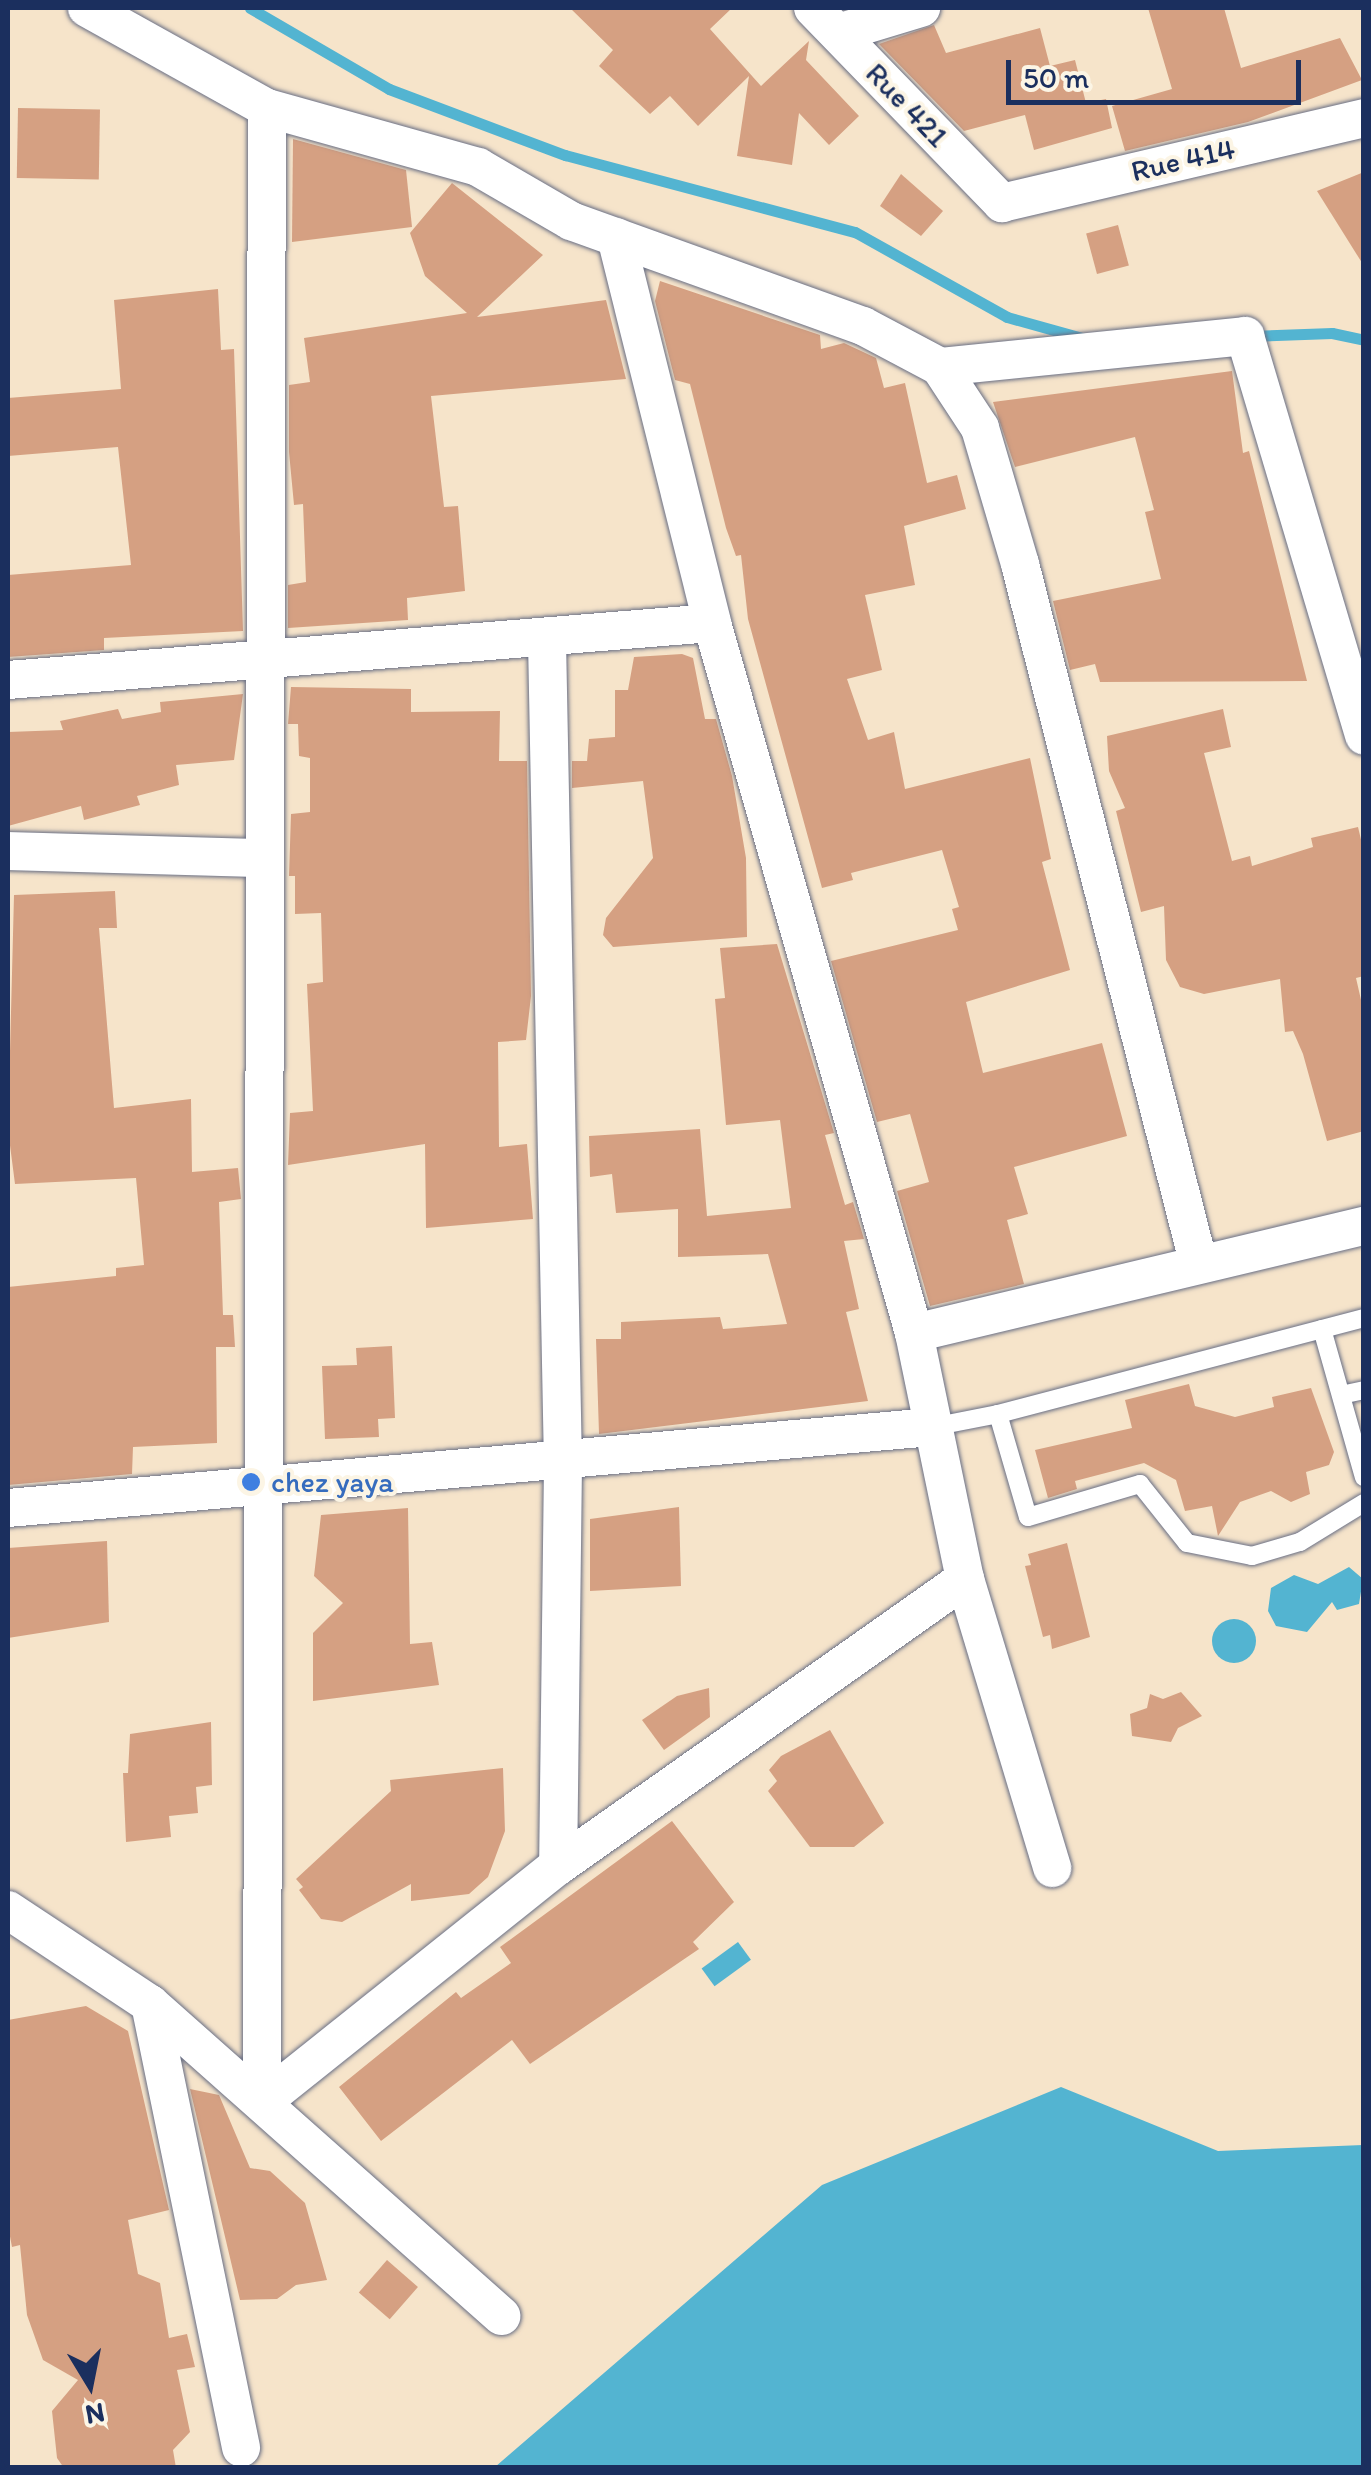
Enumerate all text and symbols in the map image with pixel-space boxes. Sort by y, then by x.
scale bar [1011,40,1306,102]
street label: Rue 421 [858,55,956,155]
text: 50 m [1023,59,1089,96]
street label: Rue 414 [1127,131,1239,189]
place label: chez yaya [271,1464,394,1500]
marker: chez yaya [240,1471,262,1493]
north arrow [40,2335,140,2435]
text: N [83,2396,107,2433]

